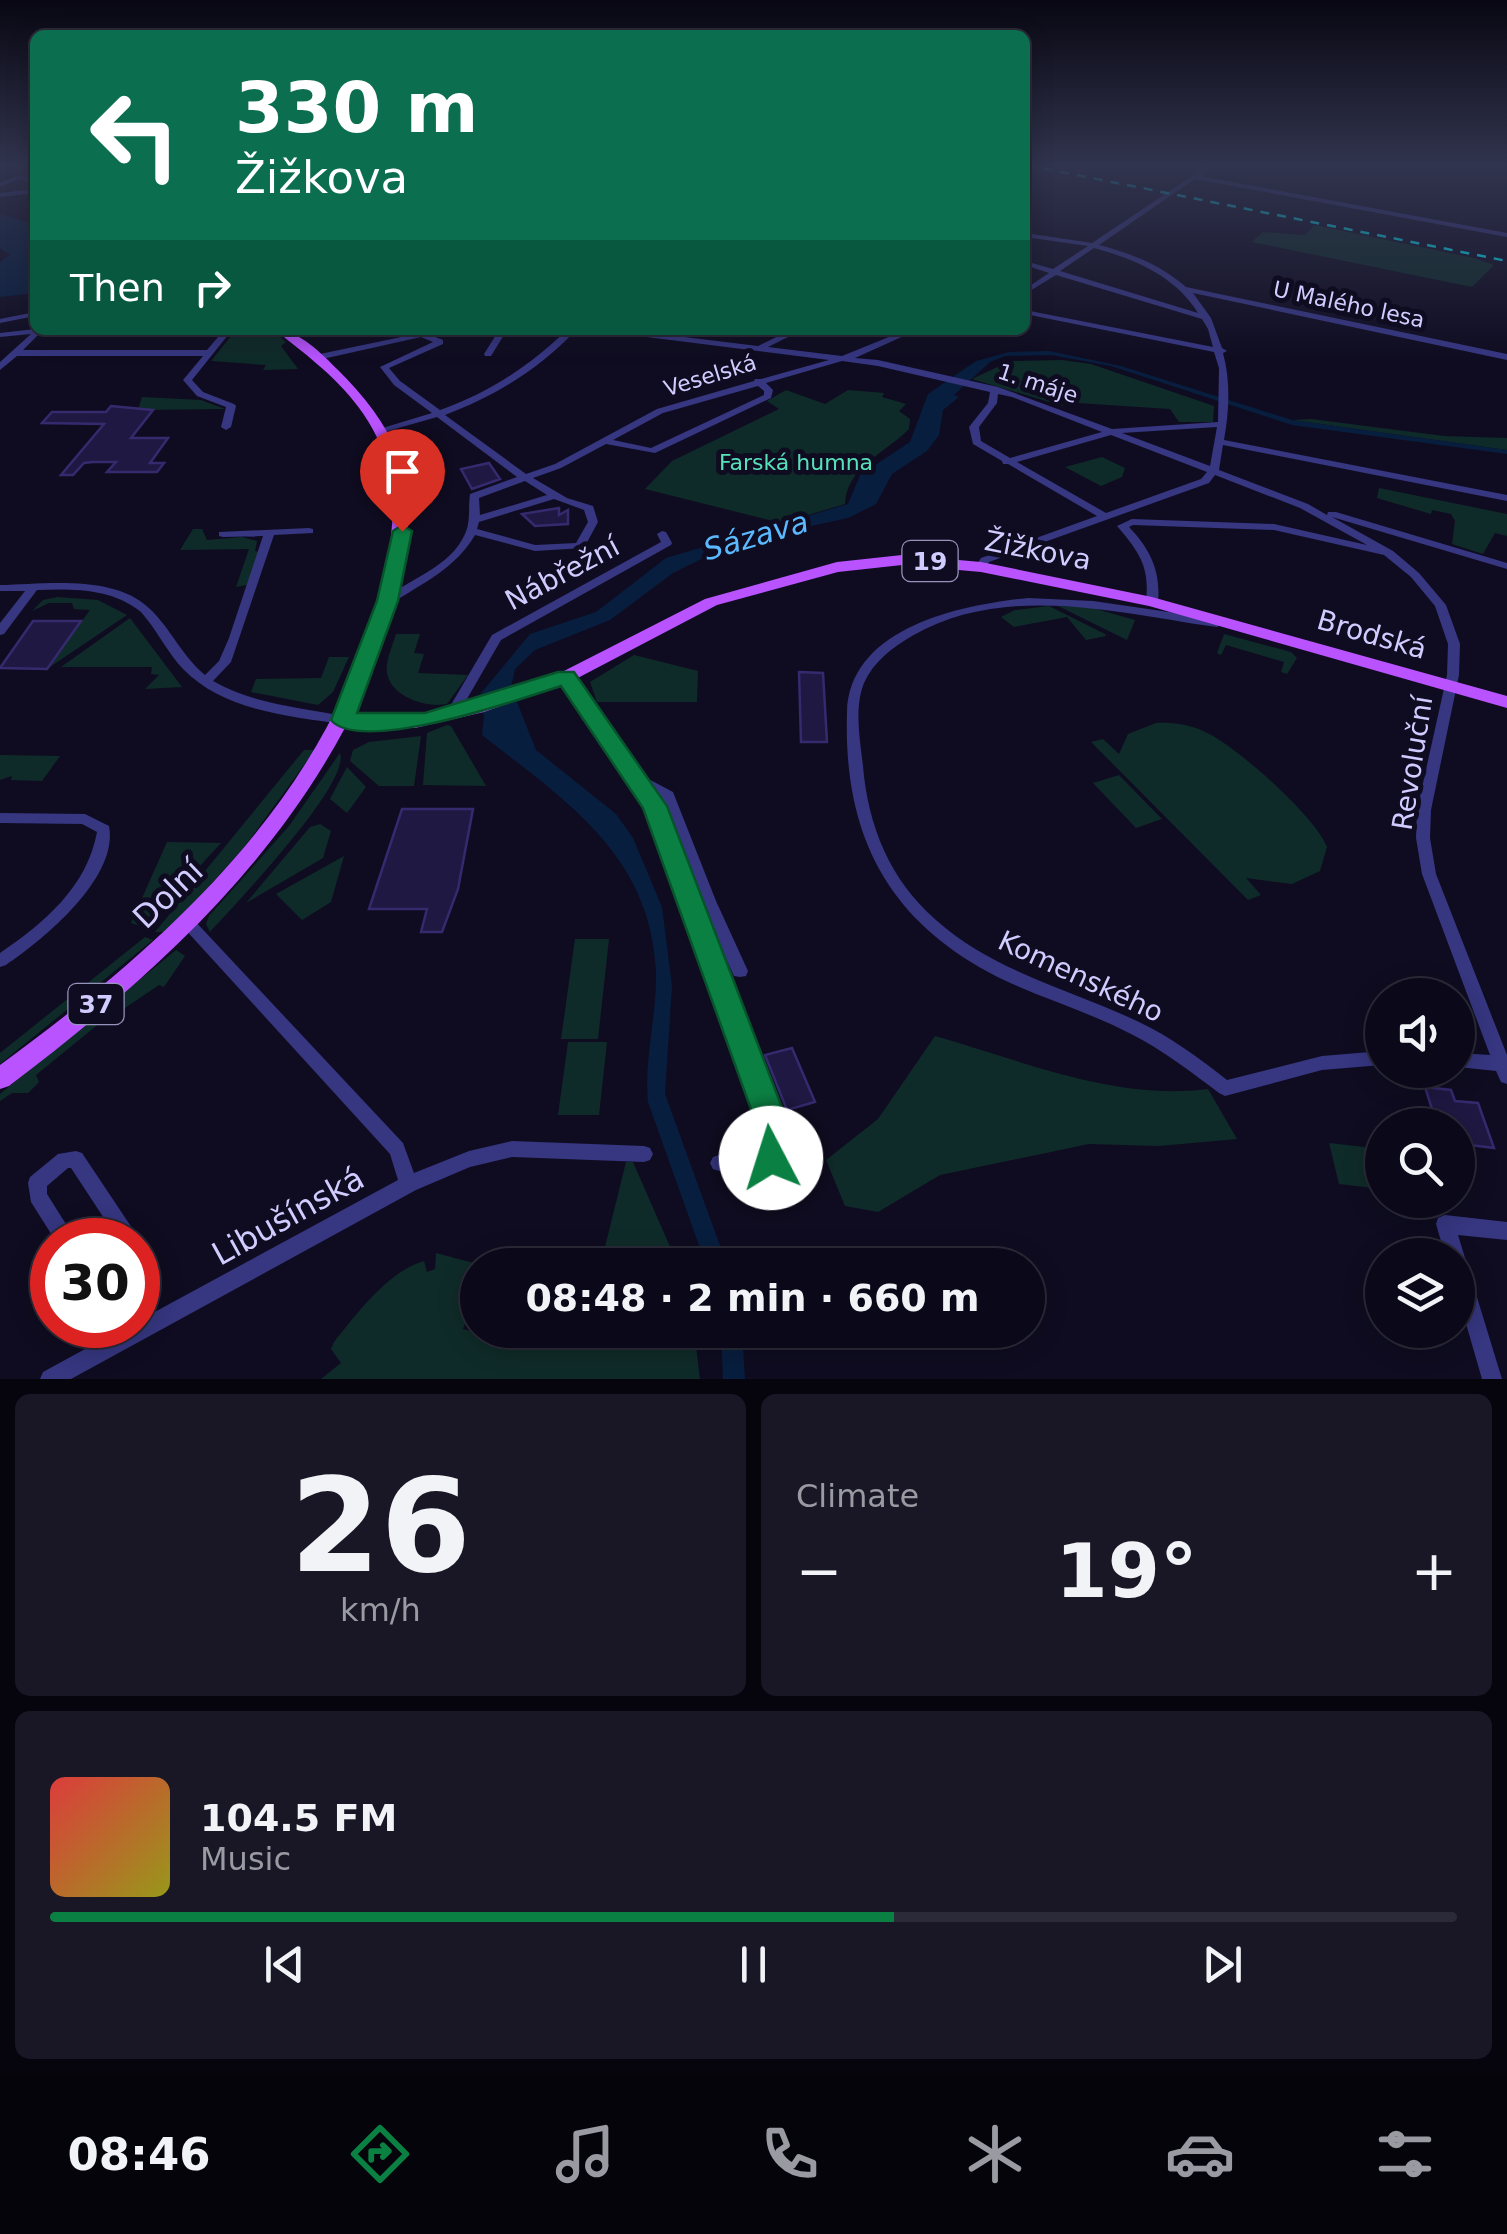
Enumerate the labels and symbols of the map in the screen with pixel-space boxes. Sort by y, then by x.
street label: U Malého lesa [1271,276,1427,333]
street label: Veselská [661,350,759,401]
street label: 1. máje [995,359,1081,408]
pin [360,429,445,532]
park label: Farská humna [719,450,873,475]
water label: Sázava [699,504,812,567]
street label: Žižkova [982,523,1094,577]
street label: Nábřežní [500,529,626,617]
road number: 19 [902,541,958,581]
street label: Brodská [1313,603,1430,666]
street label: Revoluční [1386,692,1440,833]
street label: Dolní [125,851,212,936]
street label: Komenského [993,924,1169,1029]
road number: 37 [68,984,124,1024]
position arrow [719,1106,823,1210]
street label: Libušínská [206,1159,370,1273]
speed limit sign: 30 [30,1218,160,1348]

